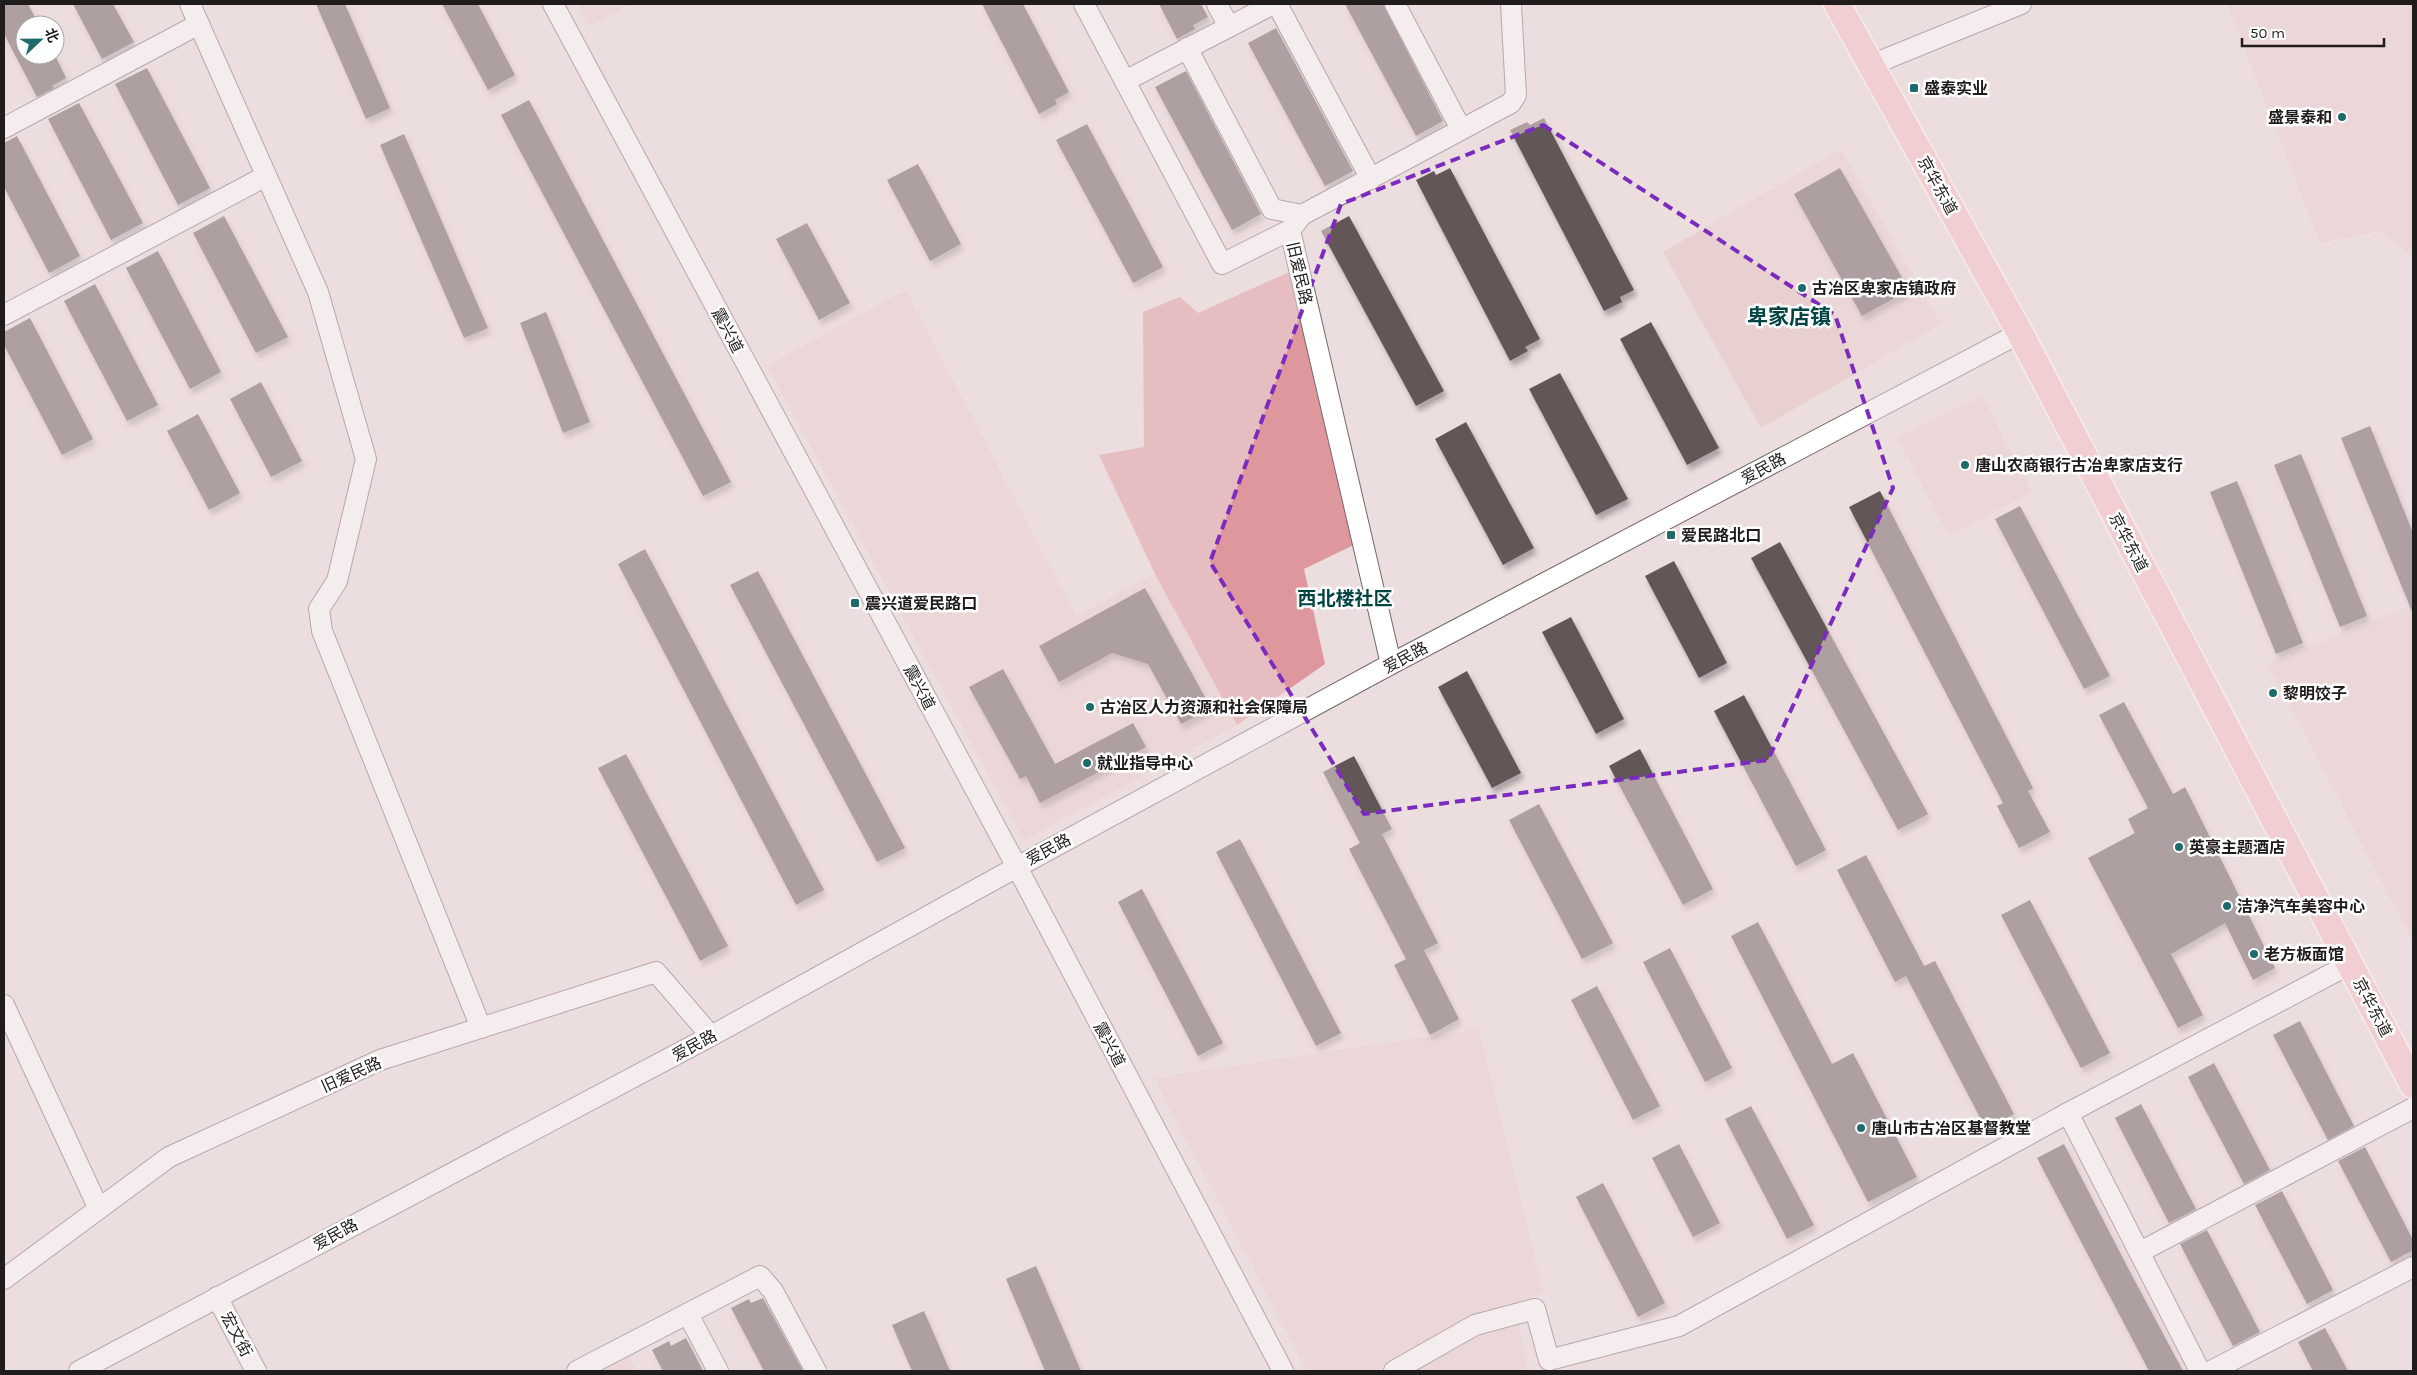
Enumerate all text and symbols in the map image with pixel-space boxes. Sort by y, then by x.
north arrow [15,15,65,65]
scale bar [2242,15,2384,47]
text: 50 m [2250,24,2285,42]
text: 北 [41,26,62,45]
place label: 盛泰实业 [1924,79,1988,98]
marker: 盛泰实业 [1908,82,1920,94]
place label: 盛景泰和 [2268,108,2332,127]
marker: 盛景泰和 [2336,111,2348,123]
street label: 京华东道 [1914,153,1961,218]
street label: 旧爱民路 [1283,240,1316,306]
place label: 古冶区卑家店镇政府 [1812,279,1956,298]
marker: 古冶区卑家店镇政府 [1796,282,1808,294]
street label: 震兴道 [708,305,747,356]
district label: 卑家店镇 [1747,305,1831,329]
street label: 爱民路 [1738,449,1789,488]
place label: 唐山农商银行古冶卑家店支行 [1975,456,2183,475]
marker: 唐山农商银行古冶卑家店支行 [1959,459,1971,471]
street label: 京华东道 [2105,510,2152,575]
place label: 爱民路北口 [1681,526,1761,545]
marker: 爱民路北口 [1665,529,1677,541]
district label: 西北楼社区 [1297,588,1393,610]
place label: 震兴道爱民路口 [865,594,977,613]
marker: 震兴道爱民路口 [849,597,861,609]
street label: 爱民路 [1380,638,1431,677]
street label: 震兴道 [900,662,939,713]
place label: 黎明饺子 [2283,684,2347,703]
marker: 黎明饺子 [2267,687,2279,699]
place label: 古冶区人力资源和社会保障局 [1100,698,1308,717]
marker: 古冶区人力资源和社会保障局 [1084,701,1096,713]
place label: 就业指导中心 [1097,754,1193,773]
marker: 就业指导中心 [1081,757,1093,769]
street label: 爱民路 [1023,830,1074,869]
place label: 英豪主题酒店 [2189,838,2285,857]
marker: 英豪主题酒店 [2173,841,2185,853]
place label: 洁净汽车美容中心 [2237,897,2365,916]
marker: 洁净汽车美容中心 [2221,900,2233,912]
place label: 老方板面馆 [2264,945,2344,964]
marker: 老方板面馆 [2248,948,2260,960]
street label: 京华东道 [2349,975,2396,1040]
street label: 震兴道 [1090,1019,1129,1070]
street label: 爱民路 [669,1026,720,1065]
street label: 旧爱民路 [318,1053,384,1096]
place label: 唐山市古冶区基督教堂 [1871,1119,2031,1138]
marker: 唐山市古冶区基督教堂 [1855,1122,1867,1134]
street label: 爱民路 [310,1215,361,1254]
street label: 宏文街 [217,1309,256,1360]

